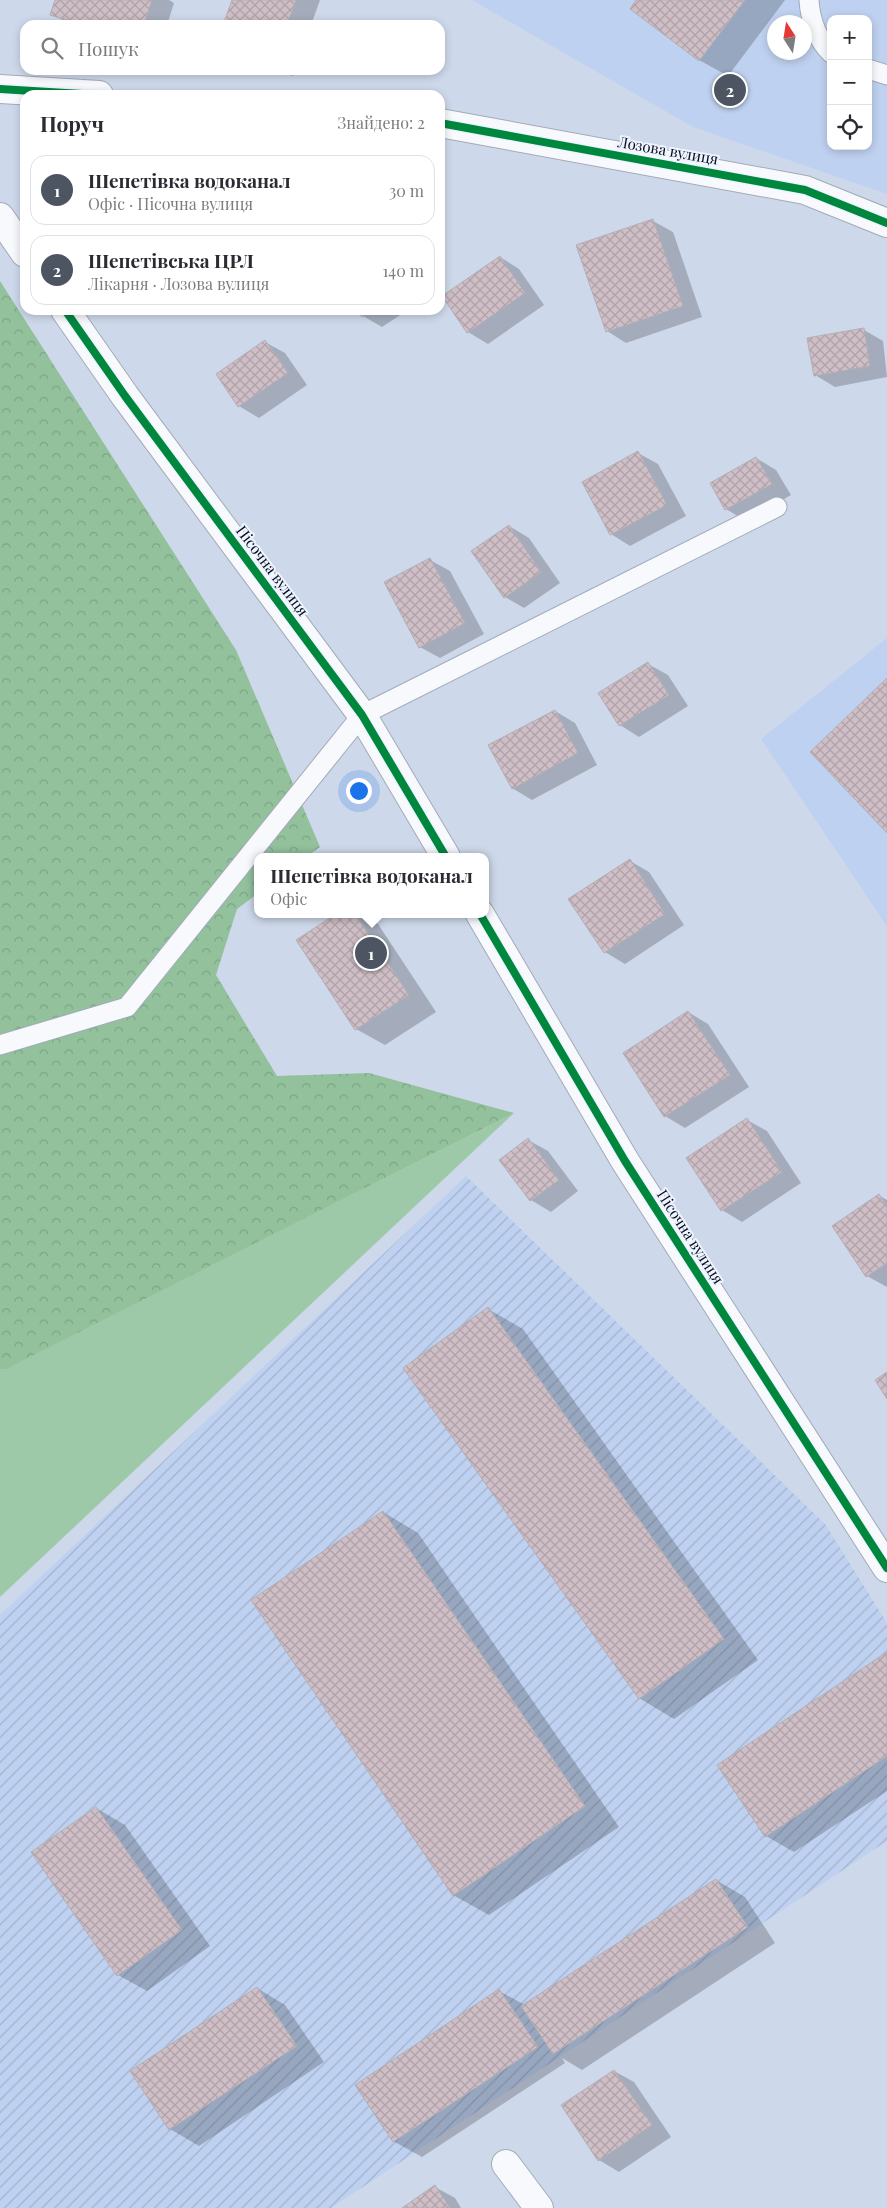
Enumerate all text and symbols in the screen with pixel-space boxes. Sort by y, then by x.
north arrow [767,15,812,60]
map controls [827,15,872,150]
button: + [827,15,872,60]
search box [20,20,445,75]
icon: search [38,34,66,62]
text: Пошук [78,35,139,61]
button: − [827,60,872,105]
pin: 2 [714,71,746,109]
button: locate [827,105,872,150]
text: Поруч [40,109,104,137]
text: Знайдено: 2 [338,112,425,133]
street label: Лозова вулиця [615,131,720,169]
text: Шепетівка водоканал [88,167,291,193]
text: 1 [54,180,60,201]
text: 30 m [389,180,424,201]
text: Офіс · Пісочна вулиця [88,193,253,214]
text: Шепетівська ЦРЛ [88,247,254,273]
text: 2 [53,260,61,281]
text: 140 m [382,260,424,281]
text: Лікарня · Лозова вулиця [88,273,269,294]
street label: Пісочна вулиця [232,521,313,620]
your location [346,778,372,804]
popup [254,853,489,918]
text: Шепетівка водоканал [270,862,473,888]
text: Офіс [270,888,307,909]
pin: 1 [355,934,387,972]
street label: Пісочна вулиця [653,1185,729,1287]

